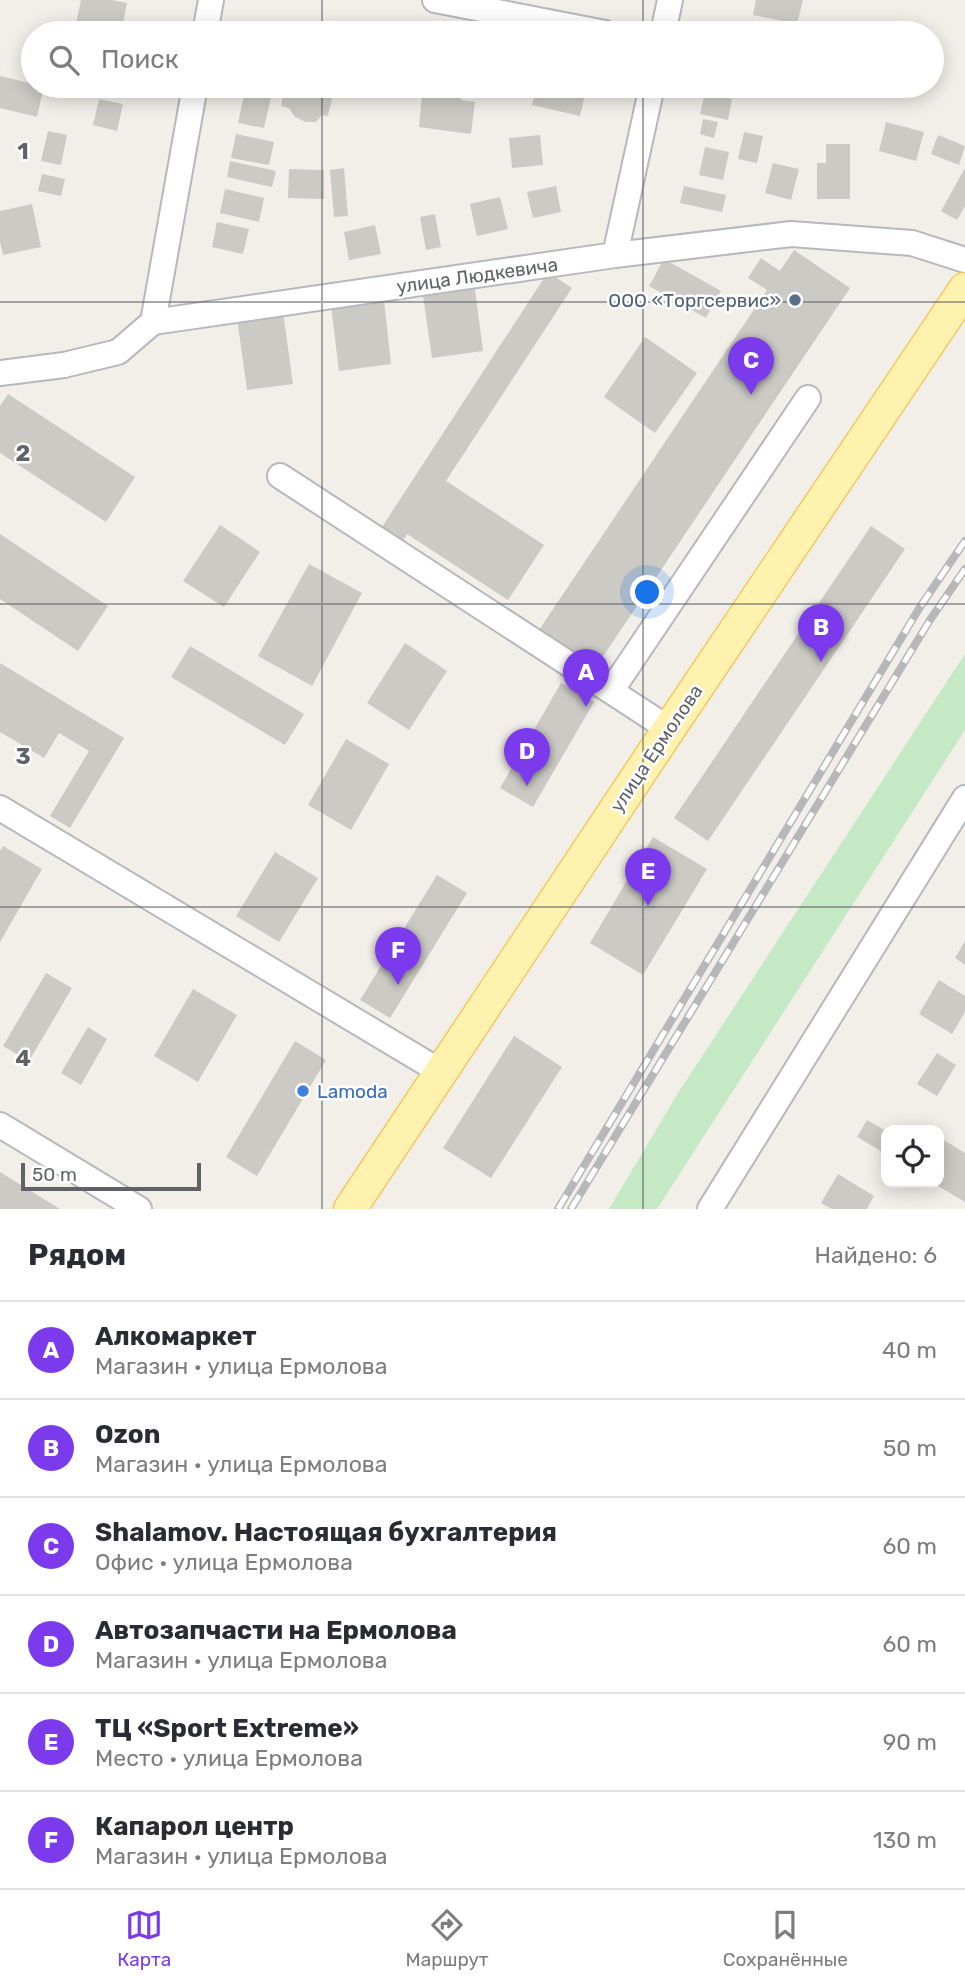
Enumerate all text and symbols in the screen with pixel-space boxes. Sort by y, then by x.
search box [21,21,944,98]
icon: search [45,41,83,79]
text: Поиск [101,44,179,75]
text: 1 [17,137,29,165]
street label: улица Людкевича [395,253,559,298]
place label: ООО «Торгсервис» [608,289,781,312]
marker: ООО «Торгсервис» [787,292,803,308]
pin: C [728,337,774,395]
text: 2 [16,439,30,467]
your location [630,575,664,609]
pin: B [798,604,844,662]
pin: A [563,649,609,707]
street label: улица Ермолова [605,680,708,816]
pin: D [504,728,550,786]
text: 3 [15,742,31,770]
pin: E [625,848,671,906]
pin: F [375,927,421,985]
text: 4 [15,1044,31,1072]
place label: Lamoda [317,1080,388,1103]
marker: Lamoda [295,1083,311,1099]
map controls [881,1125,944,1188]
button: locate [881,1125,944,1188]
scale bar [21,1160,201,1192]
text: 50 m [32,1163,77,1186]
text: Рядом [28,1237,126,1273]
text: Найдено: 6 [815,1241,937,1269]
text: Алкомаркет [95,1321,256,1352]
text: A [43,1336,59,1364]
text: 40 m [882,1336,937,1364]
text: Магазин · улица Ермолова [95,1352,387,1380]
text: Ozon [95,1419,160,1450]
text: B [43,1434,59,1462]
text: 50 m [883,1434,937,1462]
text: Магазин · улица Ермолова [95,1450,387,1478]
text: Shalamov. Настоящая бухгалтерия [95,1517,557,1548]
text: C [43,1532,59,1560]
text: 60 m [882,1532,937,1560]
text: Офис · улица Ермолова [95,1548,353,1576]
text: Автозапчасти на Ермолова [95,1615,457,1646]
text: D [43,1630,59,1658]
text: 60 m [882,1630,937,1658]
text: Магазин · улица Ермолова [95,1646,387,1674]
text: ТЦ «Sport Extreme» [95,1713,359,1744]
text: E [44,1728,58,1756]
text: 90 m [883,1728,937,1756]
text: Место · улица Ермолова [95,1744,363,1772]
text: Капарол центр [95,1811,294,1842]
text: F [44,1826,58,1854]
text: 130 m [873,1826,937,1854]
text: Магазин · улица Ермолова [95,1842,387,1870]
tab: Карта [117,1906,171,1971]
tab: Маршрут [406,1906,489,1971]
tab: Сохранённые [723,1906,848,1971]

